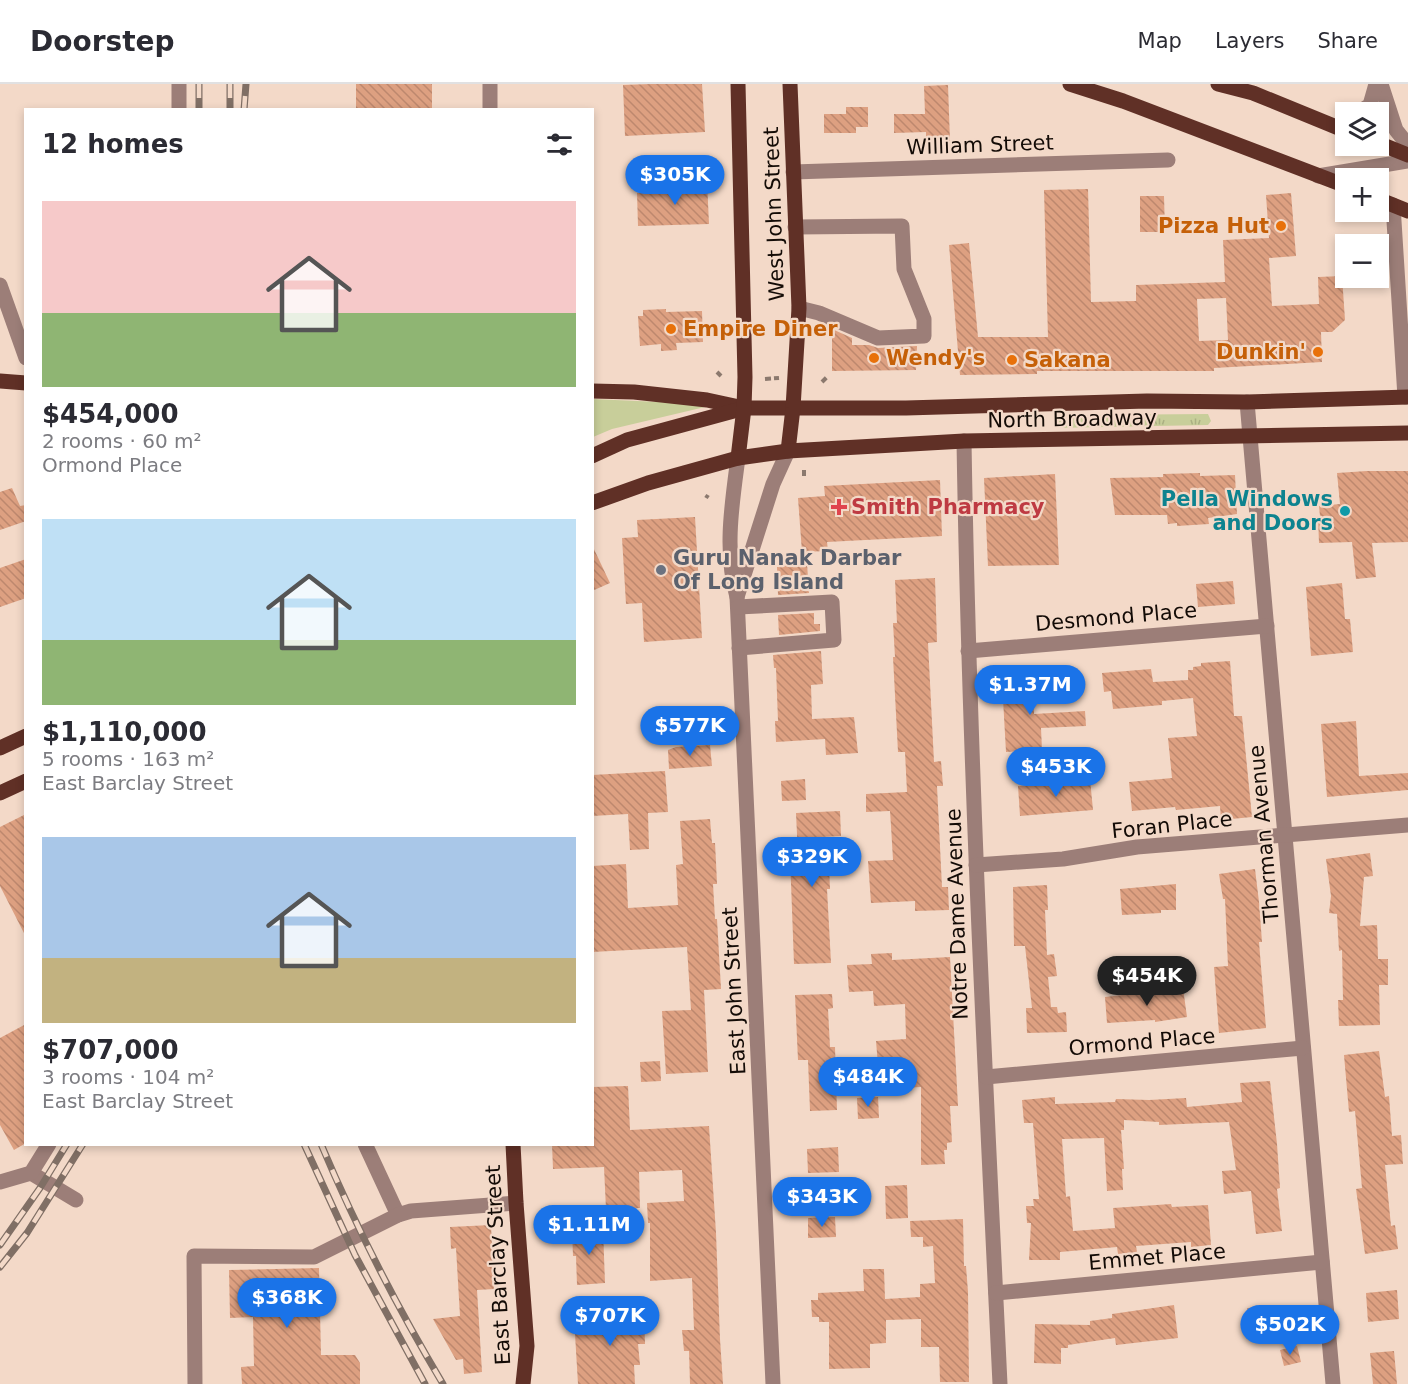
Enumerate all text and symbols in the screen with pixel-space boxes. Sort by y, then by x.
text: Doorstep [30,25,175,58]
text: Map [1138,29,1182,53]
text: Layers [1215,29,1284,53]
text: Share [1317,29,1378,53]
map controls [1335,102,1389,288]
button: layers [1335,102,1389,156]
street label: West John Street [759,126,789,302]
icon: filters [543,128,576,161]
text: 12 homes [42,129,184,159]
street label: William Street [906,130,1054,160]
pin: $305K [633,155,717,206]
text: $305K [639,162,711,186]
button: + [1335,168,1389,222]
place label: Pizza Hut [1158,214,1269,238]
marker: Pizza Hut [1274,219,1288,233]
button: − [1335,234,1389,288]
icon: home [255,240,363,348]
place label: Empire Diner [683,317,838,341]
marker: Empire Diner [664,322,678,336]
place label: Dunkin' [1216,340,1306,364]
marker: Dunkin' [1311,345,1325,359]
place label: Wendy's [886,346,985,370]
place label: Sakana [1024,348,1111,372]
marker: Wendy's [867,351,881,365]
marker: Sakana [1005,353,1019,367]
text: $454,000 [42,399,179,429]
street label: North Broadway [987,406,1157,432]
text: 2 rooms · 60 m² [42,429,202,453]
text: Ormond Place [42,453,182,477]
place label: Pella Windows and Doors [1161,487,1333,535]
place label: Smith Pharmacy [851,495,1045,519]
marker: Smith Pharmacy [832,500,846,514]
marker: Pella Windows and Doors [1338,504,1352,518]
place label: Guru Nanak Darbar Of Long Island [673,546,902,594]
icon: home [255,558,363,666]
marker: Guru Nanak Darbar Of Long Island [654,563,668,577]
street label: Desmond Place [1034,598,1198,636]
pin: $1.37M [981,665,1079,716]
text: $1.37M [988,672,1072,696]
pin: $577K [648,706,732,757]
text: $577K [654,713,726,737]
text: $1,110,000 [42,717,206,747]
street label: Thorman Avenue [1244,744,1284,925]
text: 5 rooms · 163 m² [42,747,214,771]
pin: $453K [1014,747,1098,798]
text: $453K [1020,754,1092,778]
text: East Barclay Street [42,771,233,795]
street label: Foran Place [1110,807,1234,843]
street label: Notre Dame Avenue [941,808,973,1020]
pin: $329K [770,837,854,888]
text: $329K [776,844,848,868]
icon: home [255,876,363,984]
street label: East John Street [718,906,750,1076]
pin: $454K [1105,956,1189,1007]
text: $454K [1111,963,1183,987]
street label: Ormond Place [1068,1024,1216,1060]
text: $707,000 [42,1035,179,1065]
pin: $484K [826,1057,910,1108]
text: $484K [832,1064,904,1088]
text: 3 rooms · 104 m² [42,1065,214,1089]
text: East Barclay Street [42,1089,233,1113]
street label: East Barclay Street [481,1164,515,1366]
pin: $343K [780,1177,864,1228]
text: $343K [786,1184,858,1208]
pin: $1.11M [540,1205,638,1256]
text: $1.11M [547,1212,631,1236]
street label: Emmet Place [1087,1239,1227,1275]
pin: $368K [245,1278,329,1329]
text: $368K [251,1285,323,1309]
pin: $707K [568,1296,652,1347]
text: $707K [574,1303,646,1327]
pin: $502K [1248,1305,1332,1356]
text: $502K [1254,1312,1326,1336]

